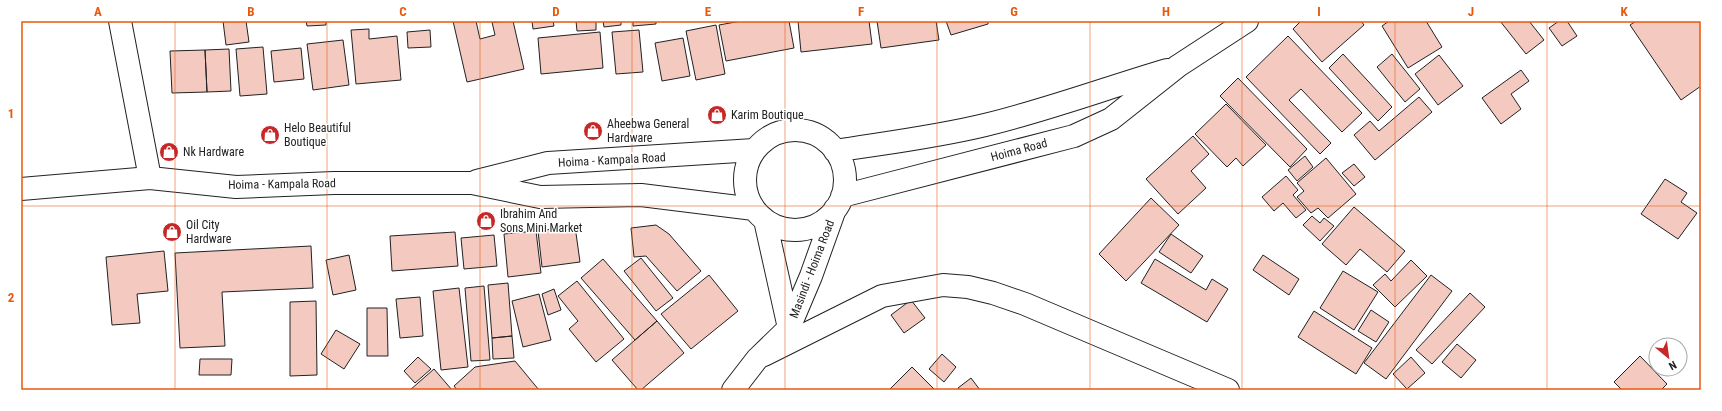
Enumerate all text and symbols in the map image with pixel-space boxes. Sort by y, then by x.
text: A [94,4,102,19]
text: B [247,4,255,19]
text: C [399,4,407,19]
text: D [552,4,560,19]
text: E [705,4,712,19]
text: F [858,4,864,19]
text: G [1010,4,1018,19]
text: H [1162,4,1170,19]
text: I [1317,4,1321,19]
text: J [1468,4,1474,19]
text: K [1620,4,1628,19]
shop icon: Karim Boutique [706,104,728,126]
text: 1 [8,106,14,121]
place label: Karim Boutique [731,108,804,122]
place label: Aheebwa General Hardware [607,117,689,145]
shop icon: Aheebwa General Hardware [582,120,604,142]
place label: Helo Beautiful Boutique [284,121,351,149]
shop icon: Helo Beautiful Boutique [259,124,281,146]
street label: Hoima Road [989,136,1049,164]
shop icon: Nk Hardware [158,141,180,163]
place label: Nk Hardware [183,145,244,159]
street label: Hoima - Kampala Road [558,150,666,170]
street label: Hoima - Kampala Road [228,176,336,192]
place label: Ibrahim And Sons Mini Market [500,207,583,235]
shop icon: Ibrahim And Sons Mini Market [475,210,497,232]
place label: Oil City Hardware [186,218,232,246]
street label: Masindi - Hoima Road [787,218,837,320]
shop icon: Oil City Hardware [161,221,183,243]
text: 2 [8,290,15,305]
north arrow [1648,337,1688,377]
text: N [1666,358,1679,373]

